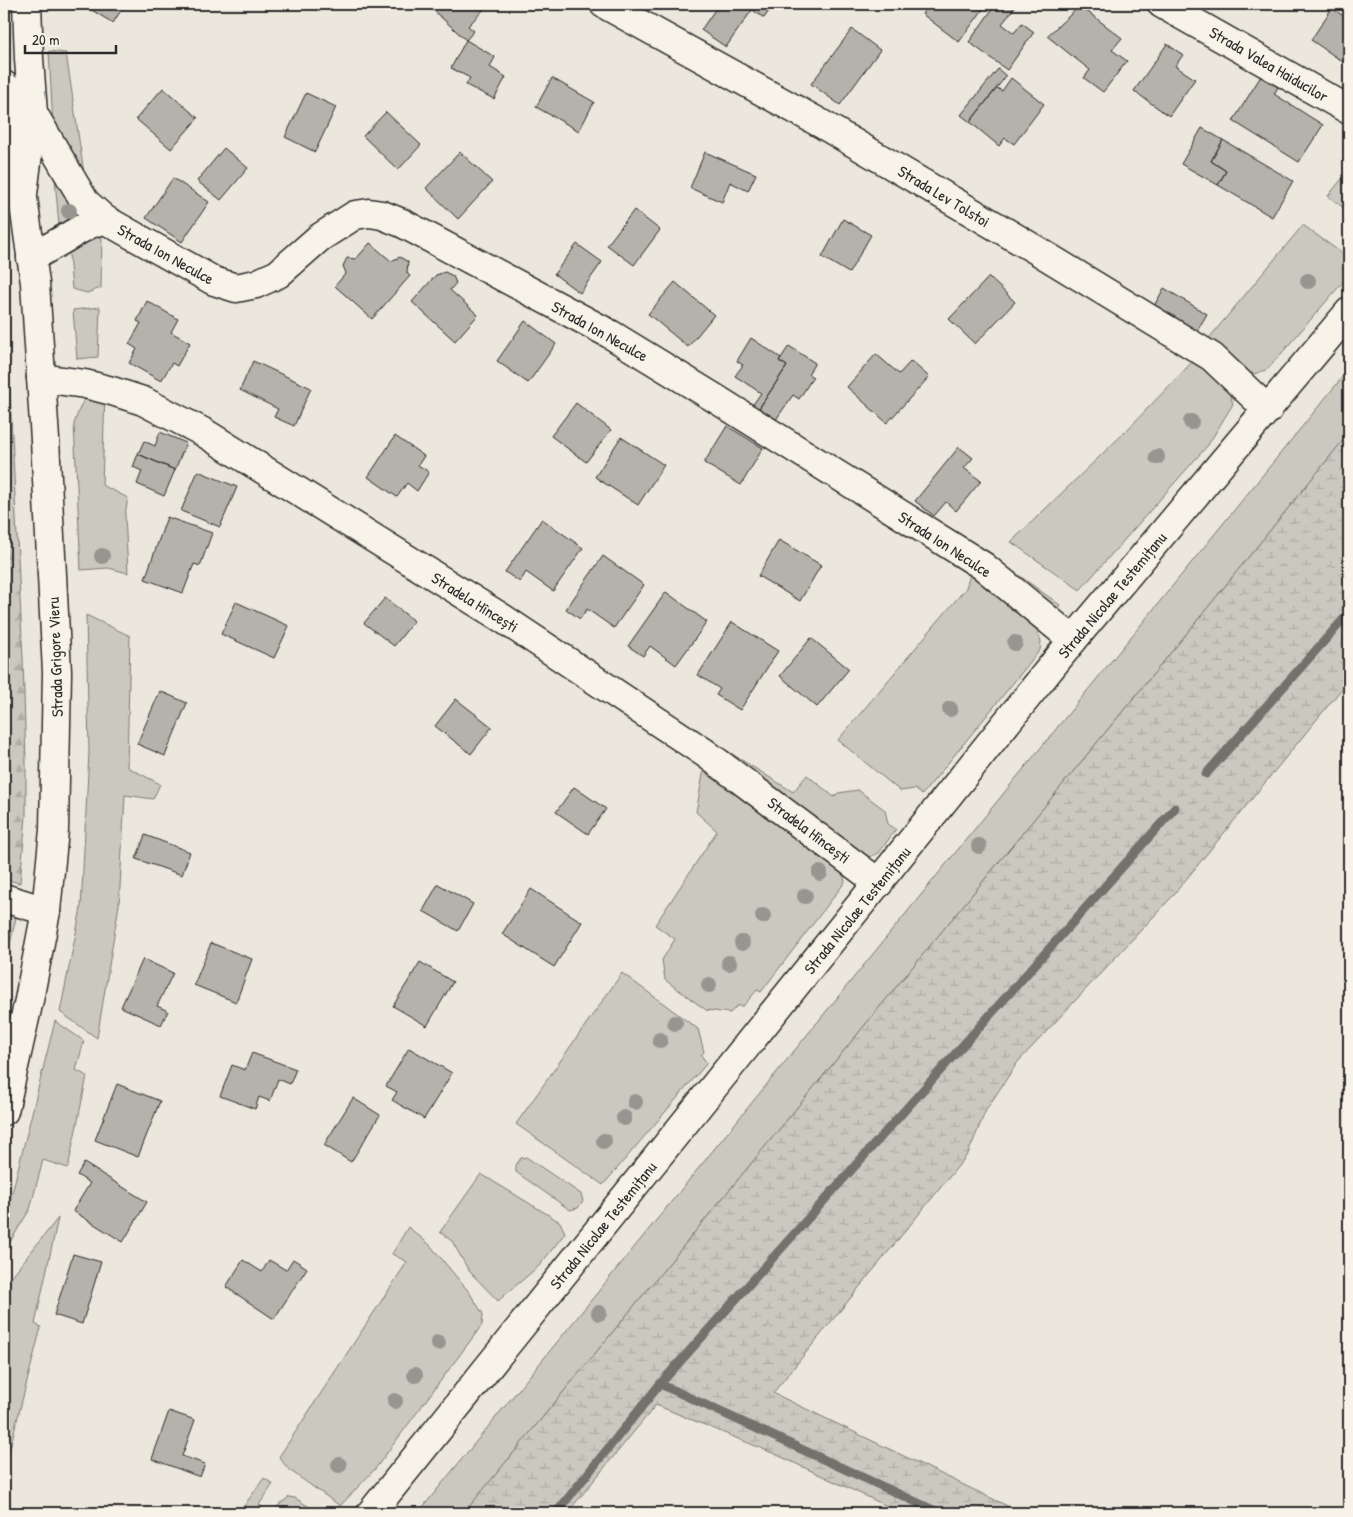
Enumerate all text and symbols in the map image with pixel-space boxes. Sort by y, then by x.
street label: Strada Valea Haiducilor [1205,21,1333,107]
scale bar [25,22,116,54]
text: 20 m [32,29,59,50]
street label: Strada Lev Tolstoi [894,160,994,232]
street label: Strada Ion Neculce [114,218,219,290]
street label: Strada Ion Neculce [548,295,653,367]
street label: Strada Ion Neculce [894,506,996,583]
street label: Strada Nicolae Testemițanu [1053,527,1172,663]
street label: Stradela Hîncești [428,567,522,637]
street label: Strada Grigore Vieru [42,596,68,717]
street label: Stradela Hîncești [763,792,855,868]
street label: Strada Nicolae Testemițanu [799,841,916,979]
street label: Strada Nicolae Testemițanu [545,1156,662,1294]

